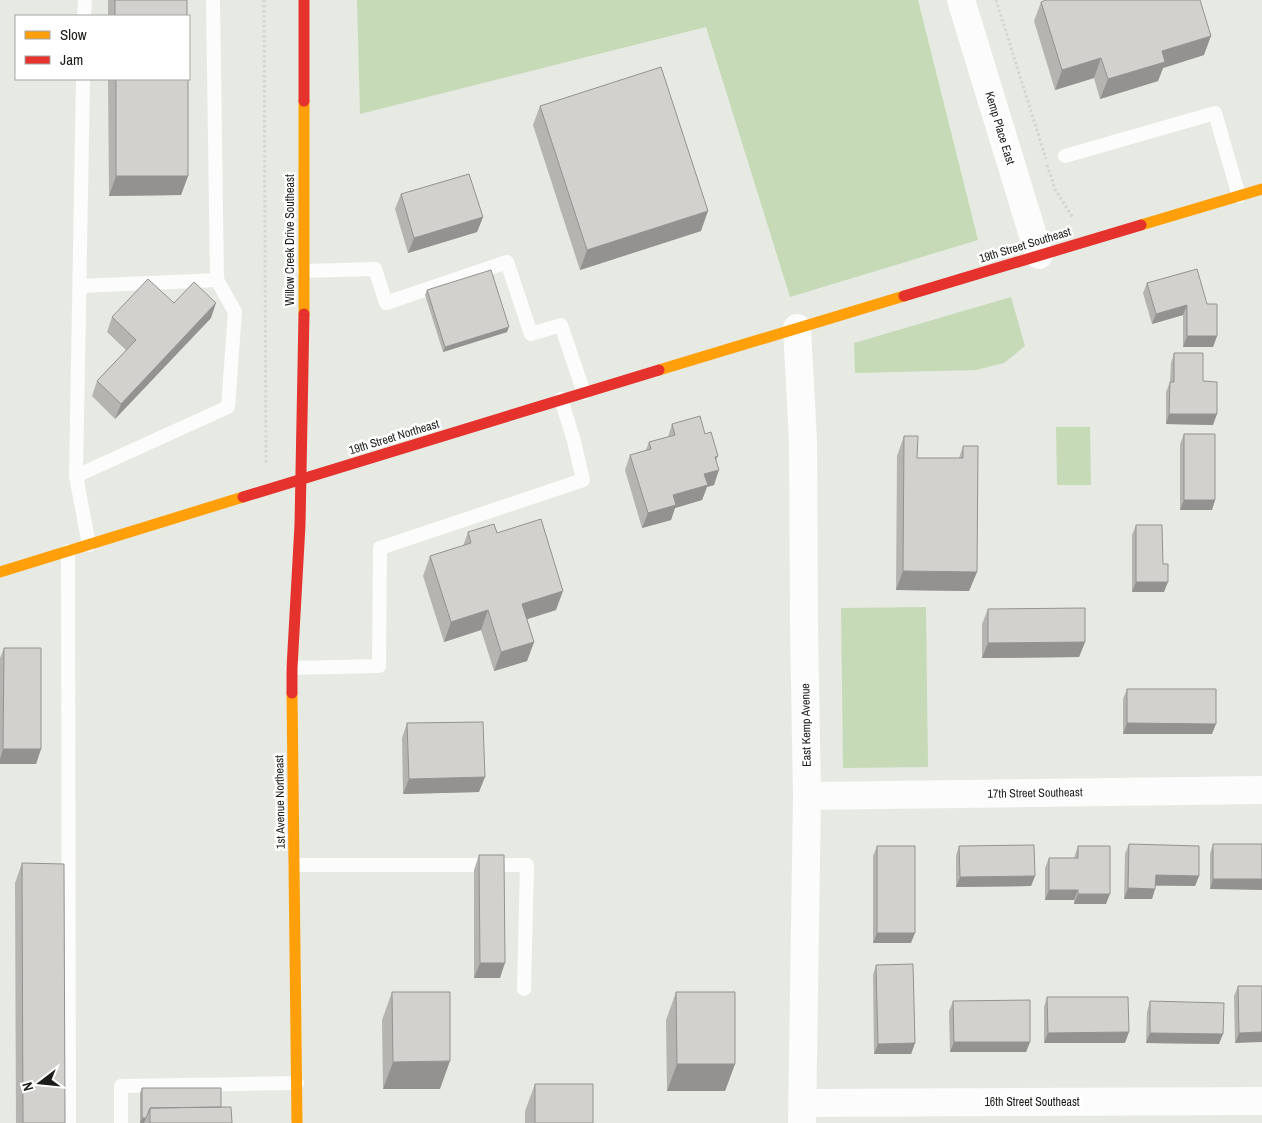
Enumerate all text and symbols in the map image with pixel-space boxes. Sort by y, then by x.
legend [15,15,190,80]
text: Slow [60,24,87,45]
text: Jam [60,49,83,70]
street label: Kemp Place East [981,90,1019,167]
street label: Willow Creek Drive Southeast [282,174,298,306]
street label: 19th Street Southeast [977,223,1073,267]
street label: 19th Street Northeast [347,416,441,458]
street label: East Kemp Avenue [797,683,815,767]
street label: 1st Avenue Northeast [271,755,289,849]
street label: 17th Street Southeast [987,784,1083,802]
north arrow [15,1058,65,1108]
text: N [18,1080,37,1093]
street label: 16th Street Southeast [984,1094,1080,1110]

